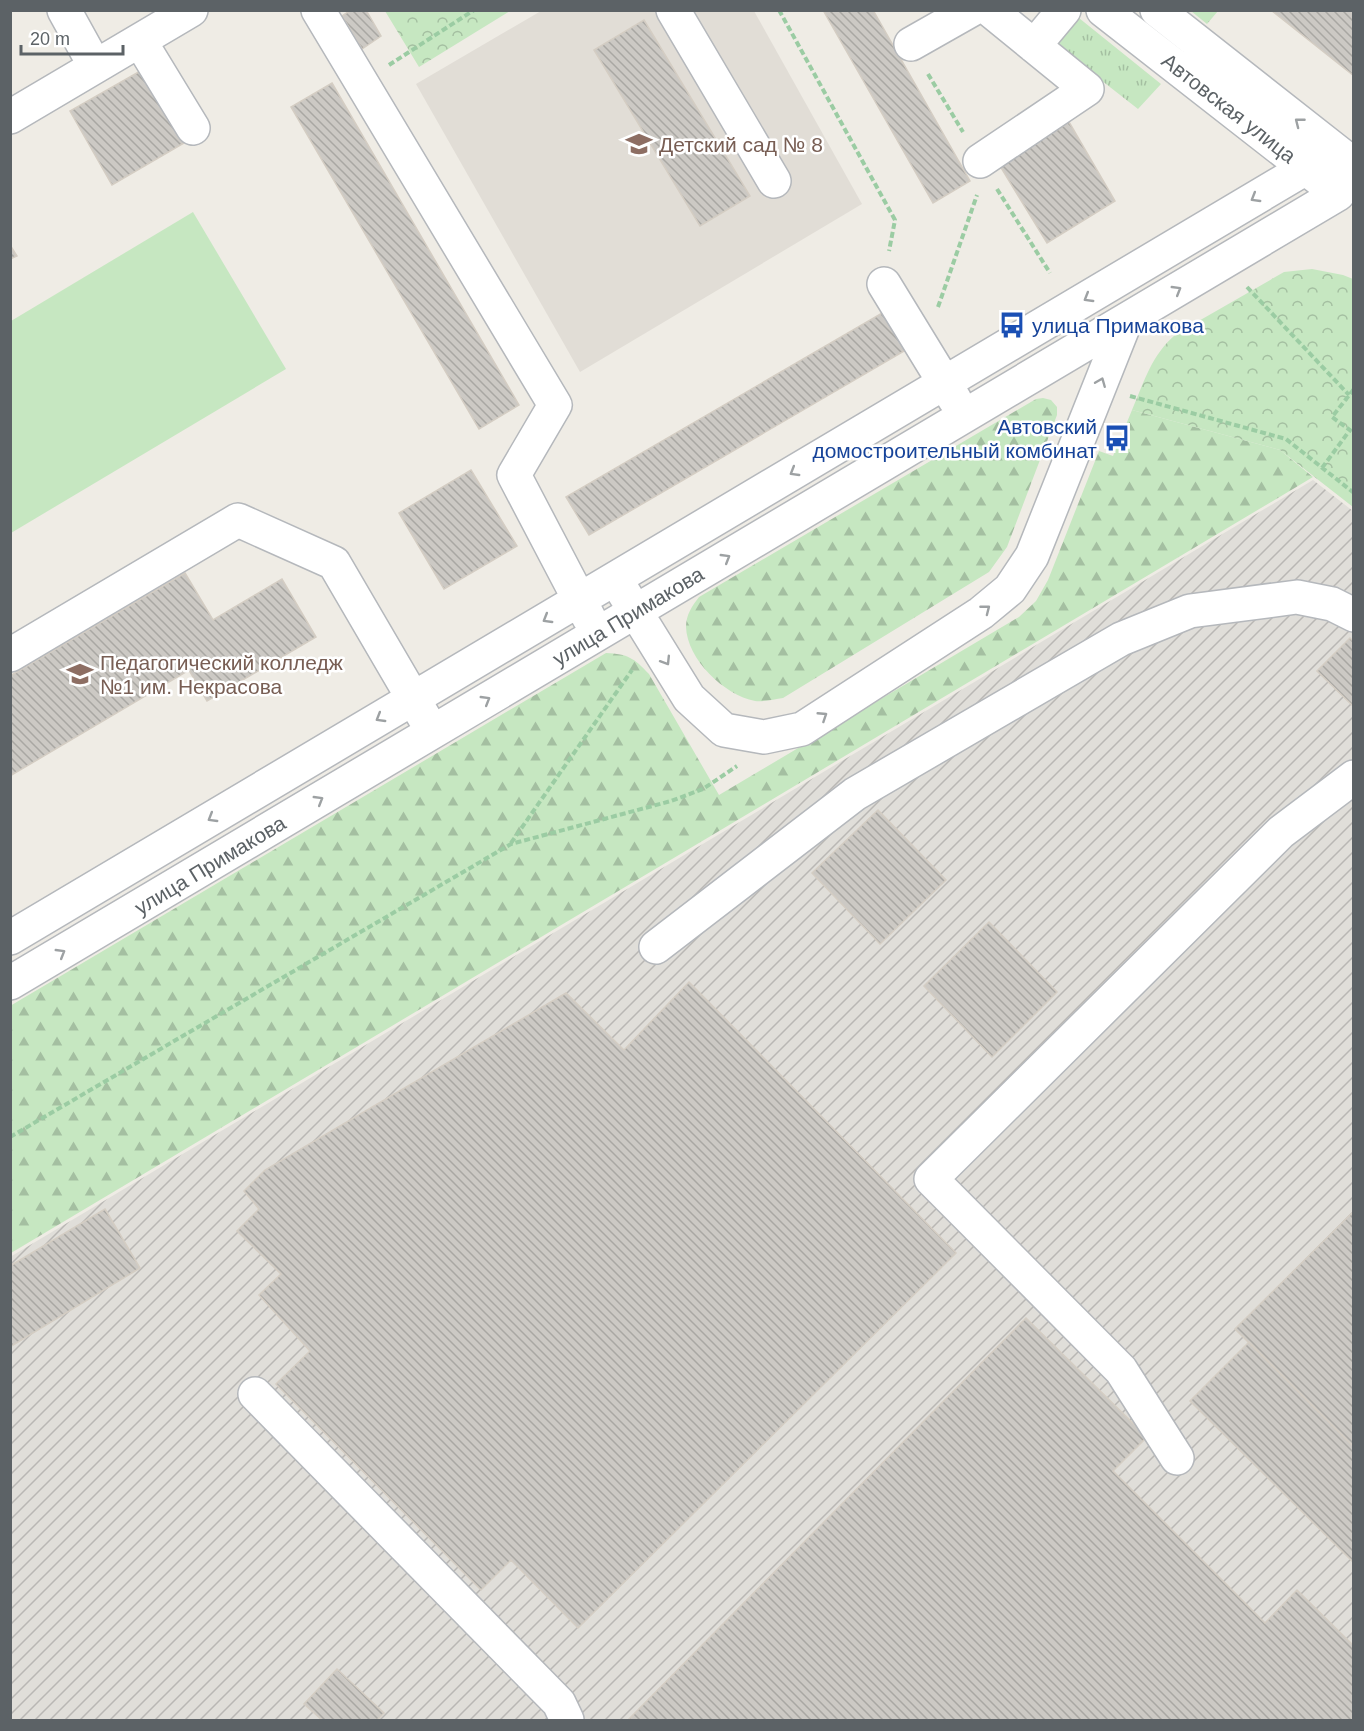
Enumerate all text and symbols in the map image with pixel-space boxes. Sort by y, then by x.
scale bar [21,18,123,56]
text: 20 m [30,29,70,49]
street label: Автовская улица [1158,49,1301,168]
one-way arrow [1295,119,1306,130]
school or university icon: Детский сад № 8 [624,129,654,159]
place label: Детский сад № 8 [659,133,823,156]
one-way arrow [1251,191,1261,202]
one-way arrow [1171,286,1181,298]
one-way arrow [1084,290,1094,302]
bus stop icon: улица Примакова [997,310,1027,340]
place label: улица Примакова [1032,314,1204,337]
one-way arrow [1094,377,1106,388]
place label: Автовский домостроительный комбинат [812,415,1097,462]
bus stop icon: Автовский домостроительный комбинат [1102,423,1132,453]
one-way arrow [790,465,800,477]
one-way arrow [720,553,730,565]
street label: улица Примакова [548,562,708,670]
one-way arrow [979,605,990,616]
one-way arrow [543,612,553,623]
place label: Педагогический колледж №1 им. Некрасова [100,651,343,698]
one-way arrow [659,655,670,666]
school or university icon: Педагогический колледж №1 им. Некрасова [65,659,95,689]
one-way arrow [480,696,490,708]
one-way arrow [376,711,386,723]
one-way arrow [816,712,827,723]
one-way arrow [313,796,323,807]
street label: улица Примакова [130,811,290,919]
one-way arrow [208,811,218,823]
one-way arrow [55,949,65,961]

